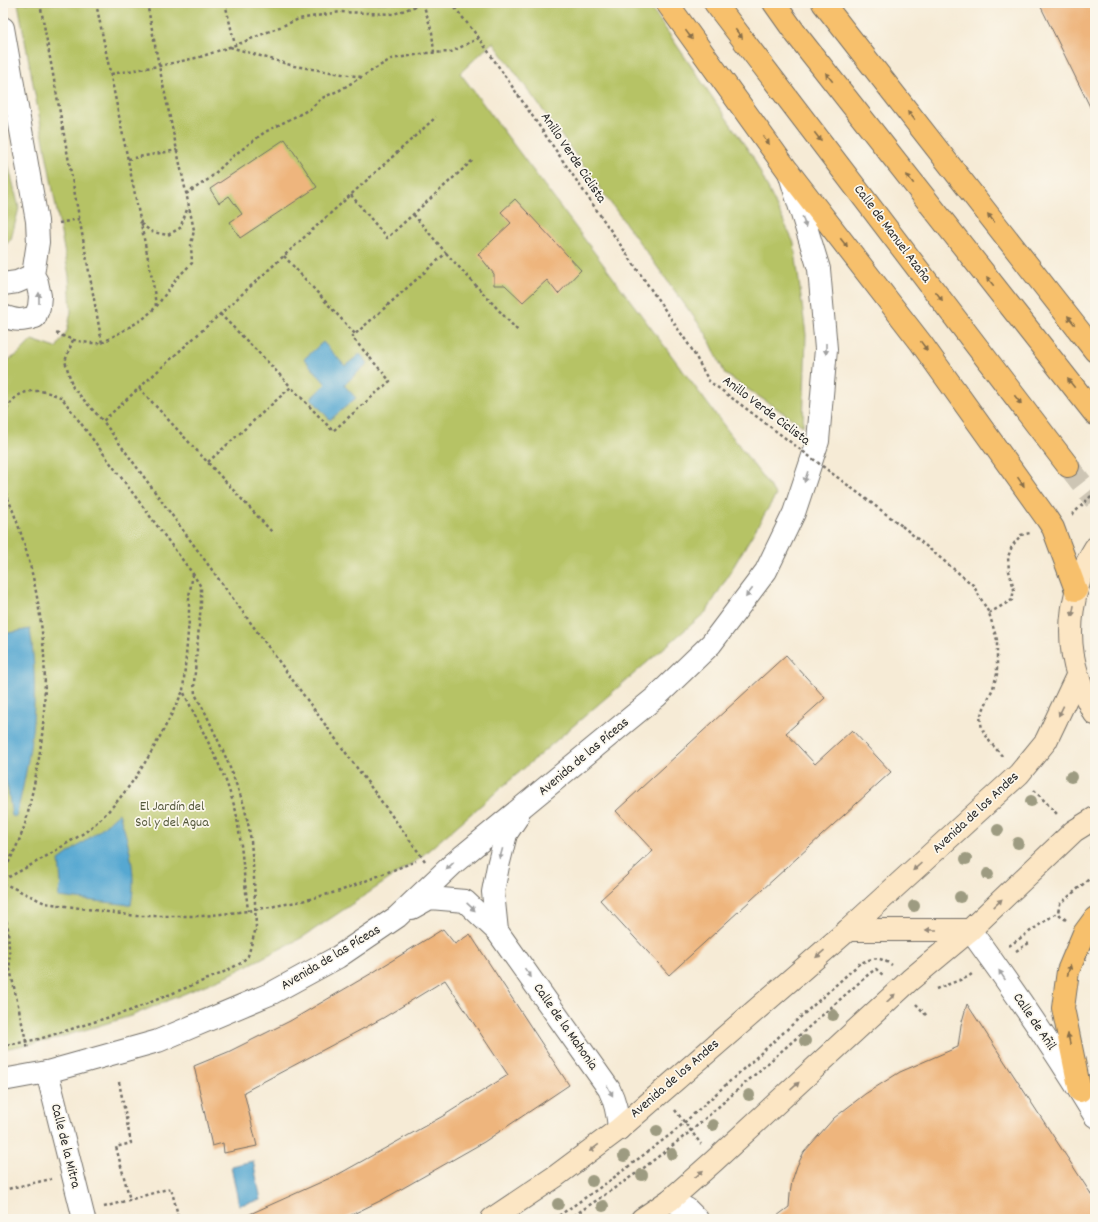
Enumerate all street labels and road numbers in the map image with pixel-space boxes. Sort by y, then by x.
street label: Anillo Verde Ciclista [535,109,611,208]
street label: Calle de Manuel Azaña [849,181,936,287]
street label: Anillo Verde Ciclista [718,371,814,451]
street label: Avenida de las Píceas [534,713,634,801]
street label: Avenida de los Andes [928,767,1024,859]
street label: Avenida de las Píceas [277,920,385,996]
street label: Calle de la Mahonia [528,980,603,1075]
street label: Calle de Añil [1007,989,1061,1055]
street label: Avenida de los Andes [626,1035,724,1123]
street label: Calle de la Mitra [45,1102,85,1191]

